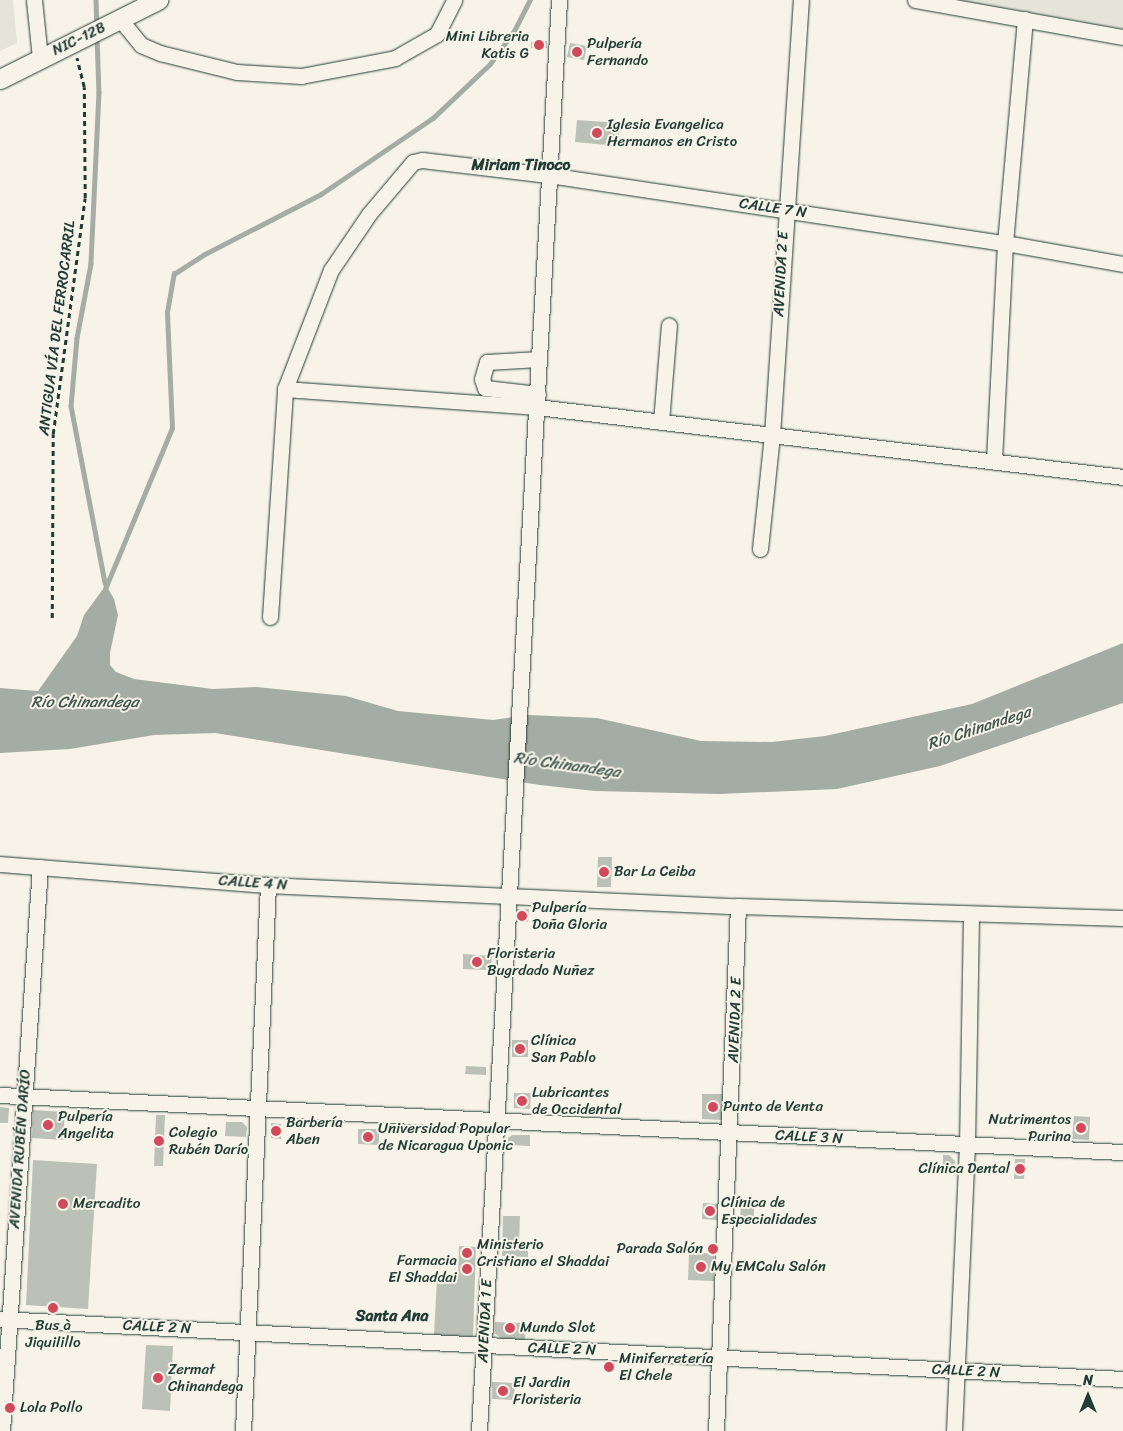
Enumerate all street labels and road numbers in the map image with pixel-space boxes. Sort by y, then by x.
street label: NIC-12B [49,18,109,60]
street label: CALLE 7 N [738,194,808,222]
street label: ANTIGUA VÍA DEL FERROCARRIL [35,219,79,437]
street label: AVENIDA 2 E [770,231,792,317]
street label: CALLE 4 N [218,872,288,894]
street label: AVENIDA 2 E [725,977,745,1063]
street label: AVENIDA RUBÉN DARÍO [5,1069,35,1229]
street label: CALLE 3 N [775,1126,843,1148]
street label: AVENIDA 1 E [474,1279,496,1363]
street label: CALLE 2 N [122,1316,192,1338]
street label: CALLE 2 N [528,1339,596,1359]
street label: CALLE 2 N [931,1360,1001,1382]

